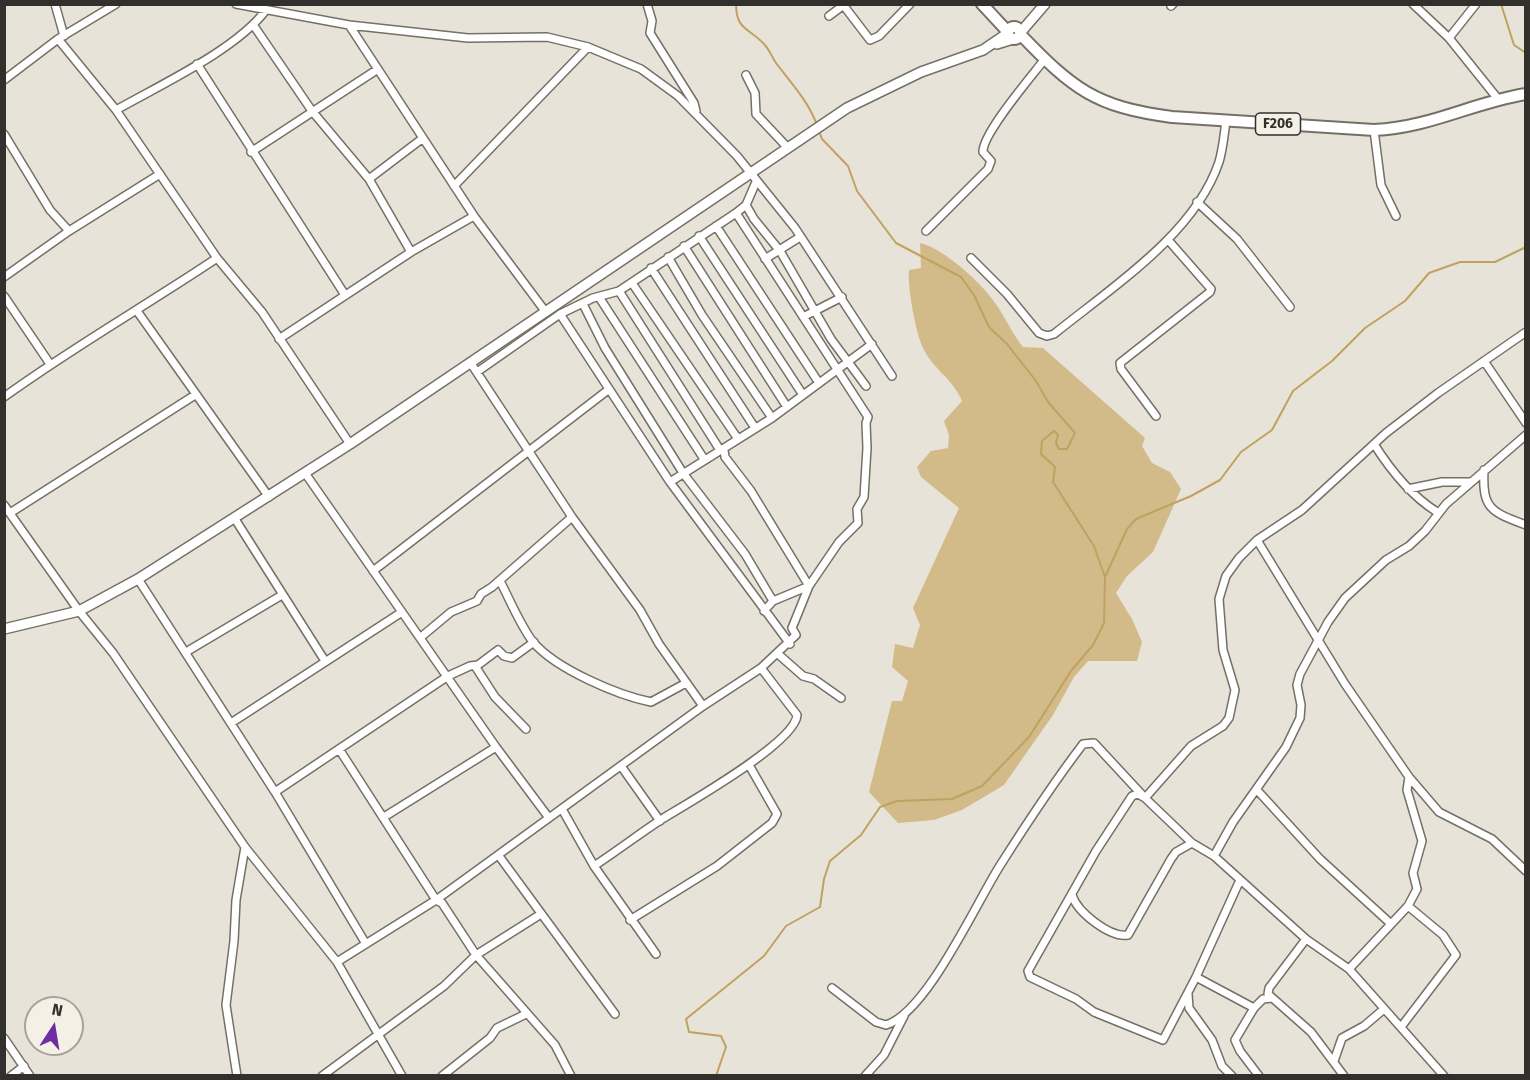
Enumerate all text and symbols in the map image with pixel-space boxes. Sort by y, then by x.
road number: F206 [1256,113,1300,135]
north arrow [24,996,84,1056]
text: N [50,999,65,1020]

